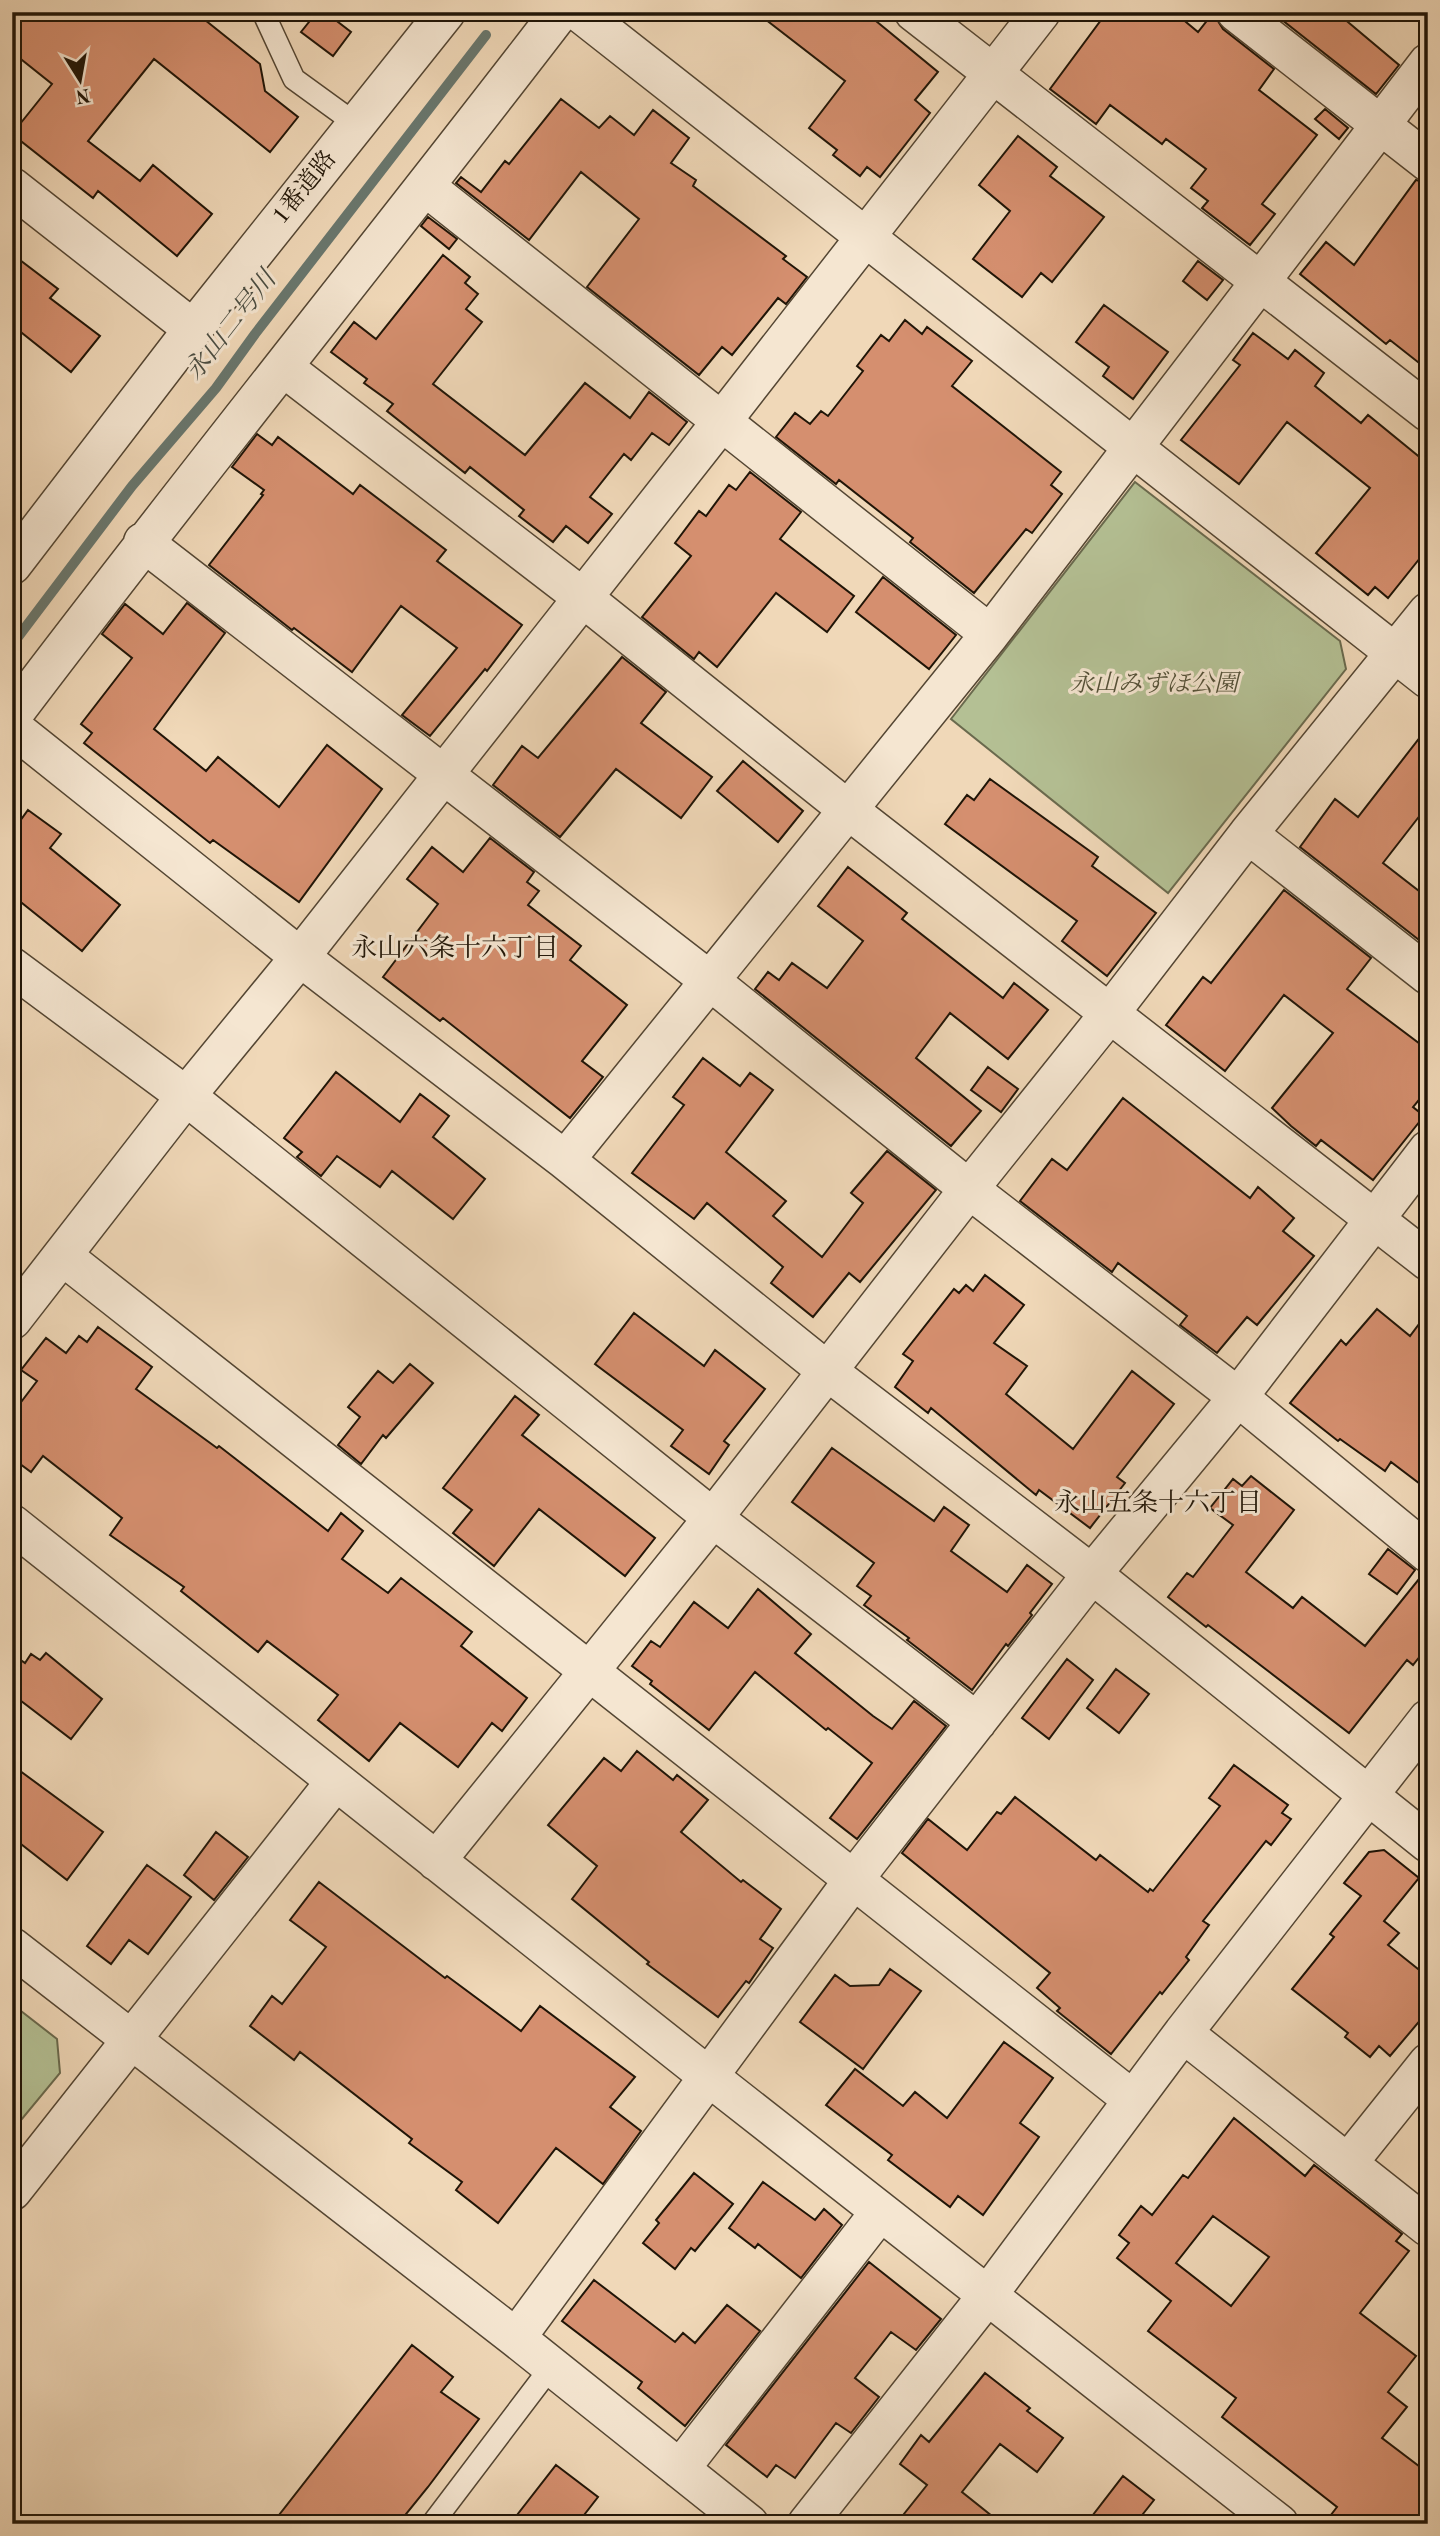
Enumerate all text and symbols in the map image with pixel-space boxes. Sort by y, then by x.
north arrow [46,46,116,116]
text: N [73,84,92,105]
street label: 1番道路 [266,145,341,229]
water label: 永山二号川 [179,263,283,385]
park label: 永山みずほ公園 [1070,670,1242,697]
district label: 永山六条十六丁目 [351,934,559,962]
district label: 永山五条十六丁目 [1054,1489,1262,1517]

